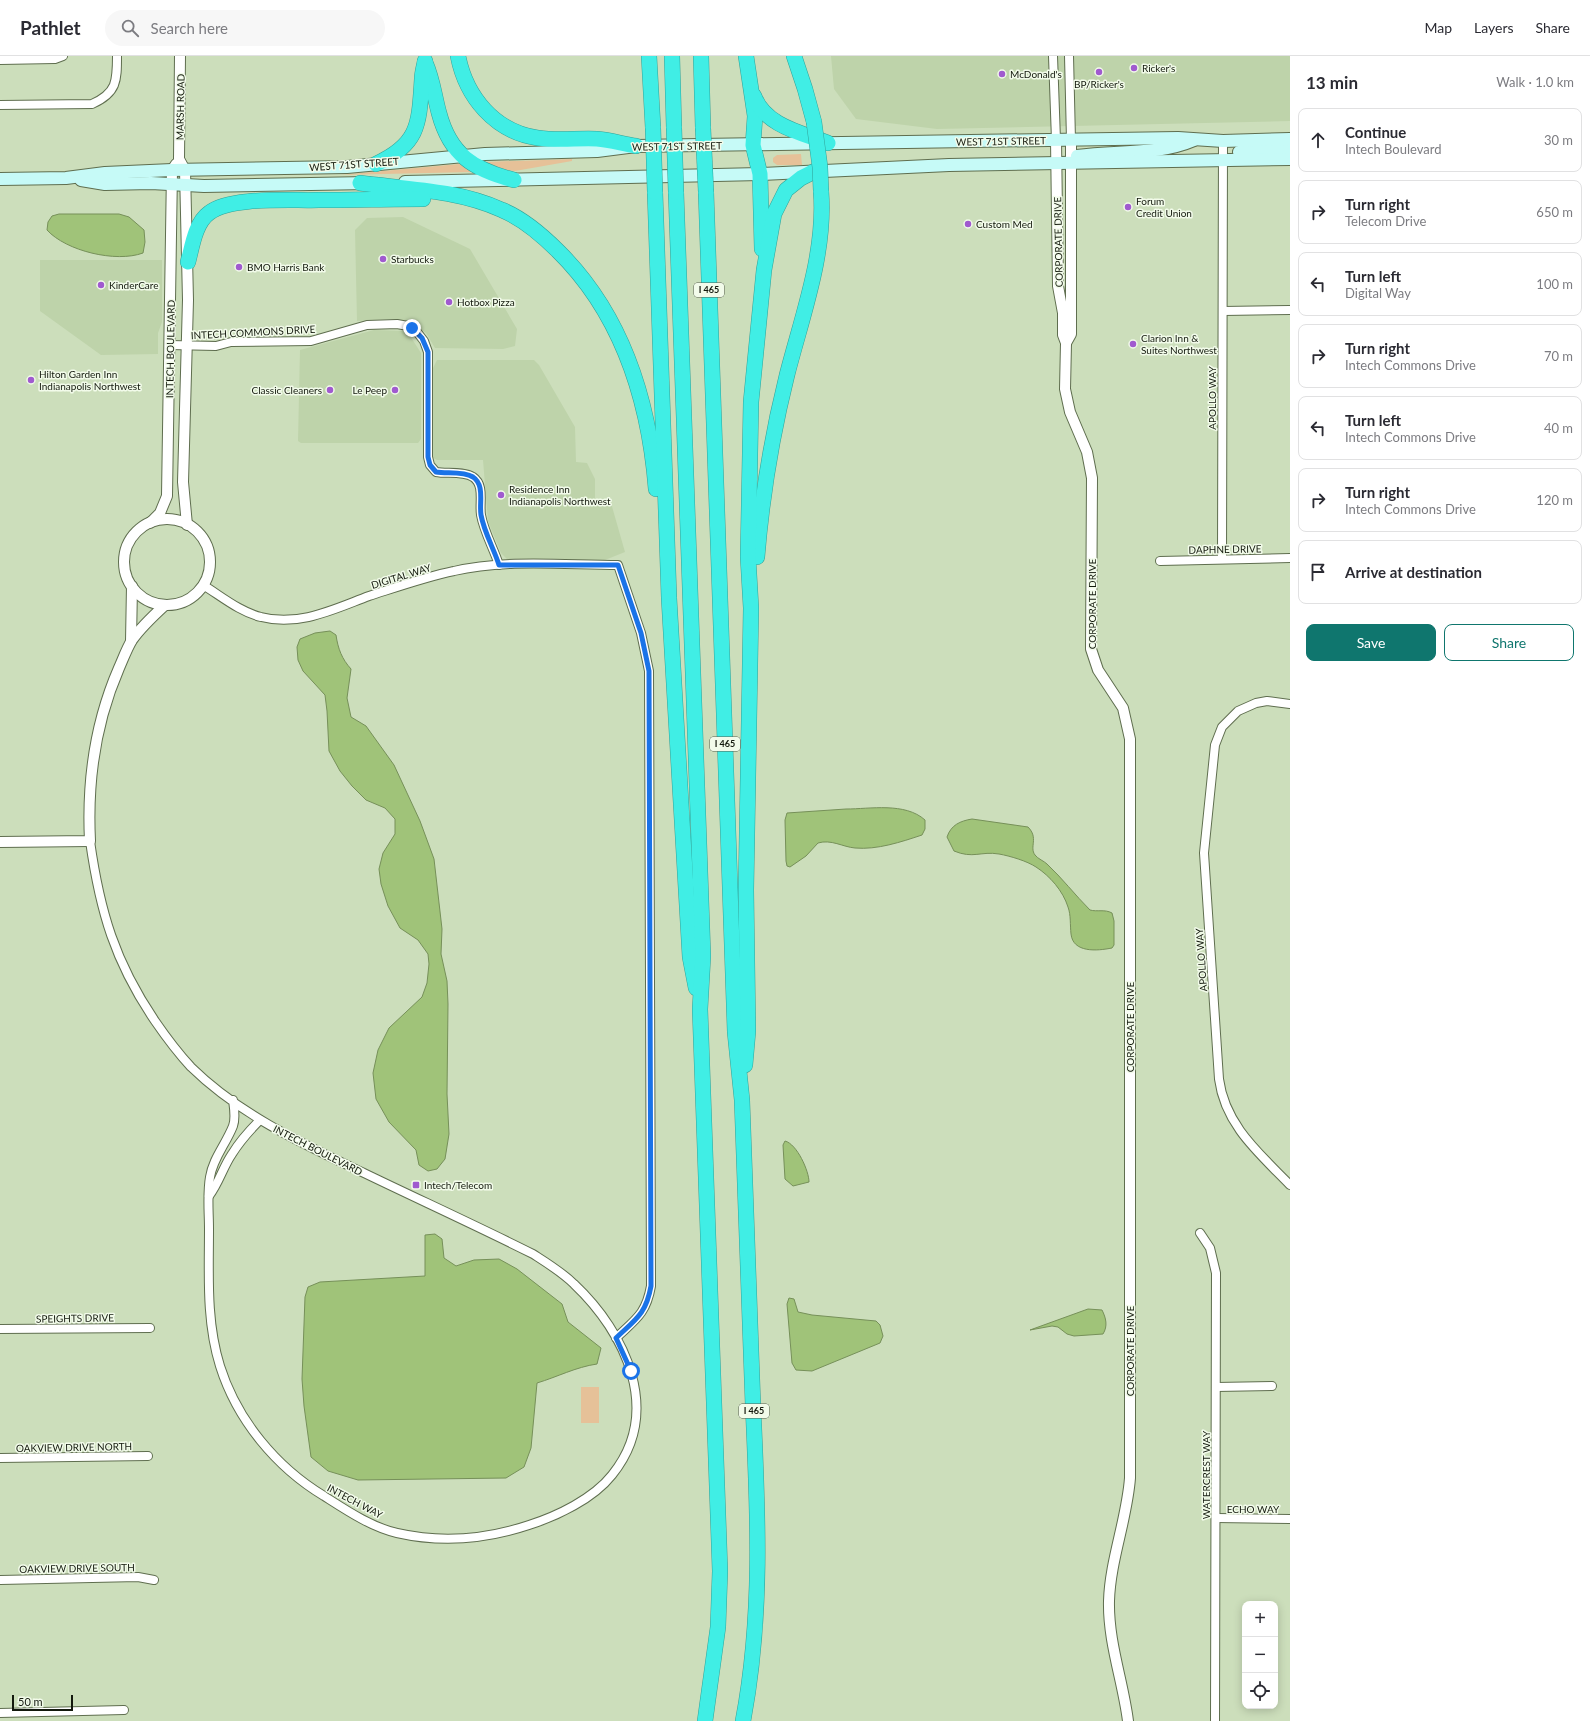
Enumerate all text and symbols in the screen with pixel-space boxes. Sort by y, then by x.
search box [105,10,385,46]
text: Pathlet [20,16,81,39]
icon: search [119,17,141,39]
text: Search here [151,19,228,37]
text: Map [1424,19,1452,36]
text: Layers [1474,19,1514,36]
text: Share [1536,19,1570,36]
place label: Ricker's [1142,62,1175,74]
marker: Ricker's [1129,63,1139,73]
marker: BP/Ricker's [1094,67,1104,77]
place label: McDonald's [1010,68,1062,80]
marker: McDonald's [997,69,1007,79]
text: 13 min [1306,72,1358,93]
street label: MARSH ROAD [173,73,187,140]
text: Walk · 1.0 km [1496,74,1574,90]
place label: BP/Ricker's [1074,78,1124,90]
text: Continue [1345,123,1406,141]
icon: ahead [1307,129,1329,151]
text: 30 m [1544,132,1573,148]
street label: WEST 71ST STREET [956,134,1046,148]
street label: WEST 71ST STREET [632,139,722,153]
text: Intech Boulevard [1345,141,1442,157]
street label: WEST 71ST STREET [309,155,399,173]
place label: Forum Credit Union [1136,195,1192,219]
text: Turn right [1345,195,1410,213]
street label: CORPORATE DRIVE [1051,196,1065,287]
icon: right [1307,201,1329,223]
marker: Forum Credit Union [1123,202,1133,212]
text: 650 m [1536,204,1573,220]
text: Telecom Drive [1345,213,1426,229]
place label: Custom Med [976,218,1033,230]
marker: Custom Med [963,219,973,229]
place label: Starbucks [391,253,434,265]
marker: Starbucks [378,254,388,264]
place label: BMO Harris Bank [247,261,325,273]
marker: BMO Harris Bank [234,262,244,272]
text: Turn left [1345,267,1401,285]
icon: left [1307,273,1329,295]
text: 100 m [1536,276,1573,292]
place label: KinderCare [109,279,159,291]
marker: KinderCare [96,280,106,290]
road number: I 465 [694,283,724,297]
text: Digital Way [1345,285,1411,301]
place label: Hotbox Pizza [457,296,515,308]
marker: Hotbox Pizza [444,297,454,307]
street label: INTECH BOULEVARD [163,299,177,398]
route end [403,319,421,337]
street label: INTECH COMMONS DRIVE [190,323,316,341]
place label: Clarion Inn & Suites Northwest [1141,332,1217,356]
marker: Clarion Inn & Suites Northwest [1128,339,1138,349]
text: Turn right [1345,339,1410,357]
icon: right [1307,345,1329,367]
text: 70 m [1544,348,1573,364]
text: Intech Commons Drive [1345,357,1476,373]
street label: APOLLO WAY [1206,366,1218,430]
place label: Hilton Garden Inn Indianapolis Northwest [39,368,141,392]
marker: Hilton Garden Inn Indianapolis Northwest [26,375,36,385]
place label: Classic Cleaners [252,384,322,396]
place label: Le Peep [352,384,387,396]
marker: Classic Cleaners [325,385,335,395]
marker: Le Peep [390,385,400,395]
text: Turn left [1345,411,1401,429]
icon: left [1307,417,1329,439]
text: 40 m [1544,420,1573,436]
text: Intech Commons Drive [1345,429,1476,445]
place label: Residence Inn Indianapolis Northwest [509,483,611,507]
text: Turn right [1345,483,1410,501]
icon: right [1307,489,1329,511]
marker: Residence Inn Indianapolis Northwest [496,490,506,500]
text: 120 m [1536,492,1573,508]
text: Intech Commons Drive [1345,501,1476,517]
street label: DAPHNE DRIVE [1188,542,1262,556]
street label: CORPORATE DRIVE [1086,558,1098,649]
street label: DIGITAL WAY [370,561,433,591]
icon: arrive [1307,561,1329,583]
text: Arrive at destination [1345,563,1482,581]
button: Save [1306,624,1436,661]
button: Share [1444,624,1574,661]
road number: I 465 [710,737,740,751]
street label: APOLLO WAY [1193,927,1209,992]
street label: CORPORATE DRIVE [1124,981,1136,1072]
street label: INTECH BOULEVARD [271,1122,365,1178]
place label: Intech/Telecom [424,1179,492,1191]
marker: Intech/Telecom [411,1180,421,1190]
street label: CORPORATE DRIVE [1124,1305,1136,1396]
street label: SPEIGHTS DRIVE [36,1311,114,1325]
route start [622,1362,640,1380]
road number: I 465 [739,1404,769,1418]
street label: WATERCREST WAY [1200,1430,1212,1519]
street label: OAKVIEW DRIVE NORTH [16,1440,132,1454]
street label: INTECH WAY [325,1481,385,1521]
street label: ECHO WAY [1227,1503,1280,1515]
street label: OAKVIEW DRIVE SOUTH [19,1561,135,1575]
map controls [1242,1601,1278,1709]
button: + [1242,1601,1278,1637]
button: − [1242,1637,1278,1673]
button: locate [1242,1673,1278,1709]
scale bar [12,1693,73,1712]
text: 50 m [18,1695,43,1708]

